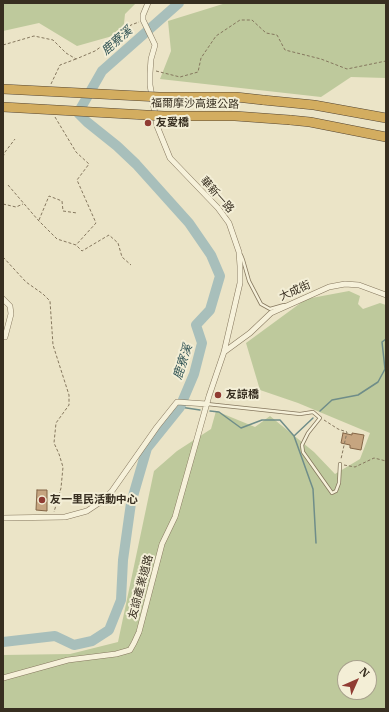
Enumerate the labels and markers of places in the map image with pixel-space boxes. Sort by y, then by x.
place label: 友愛橋 [156,116,189,130]
marker: 友愛橋 [143,118,153,128]
place label: 友諒橋 [226,388,259,402]
marker: 友諒橋 [213,390,223,400]
place label: 友一里民活動中心 [50,493,138,507]
marker: 友一里民活動中心 [37,495,47,505]

